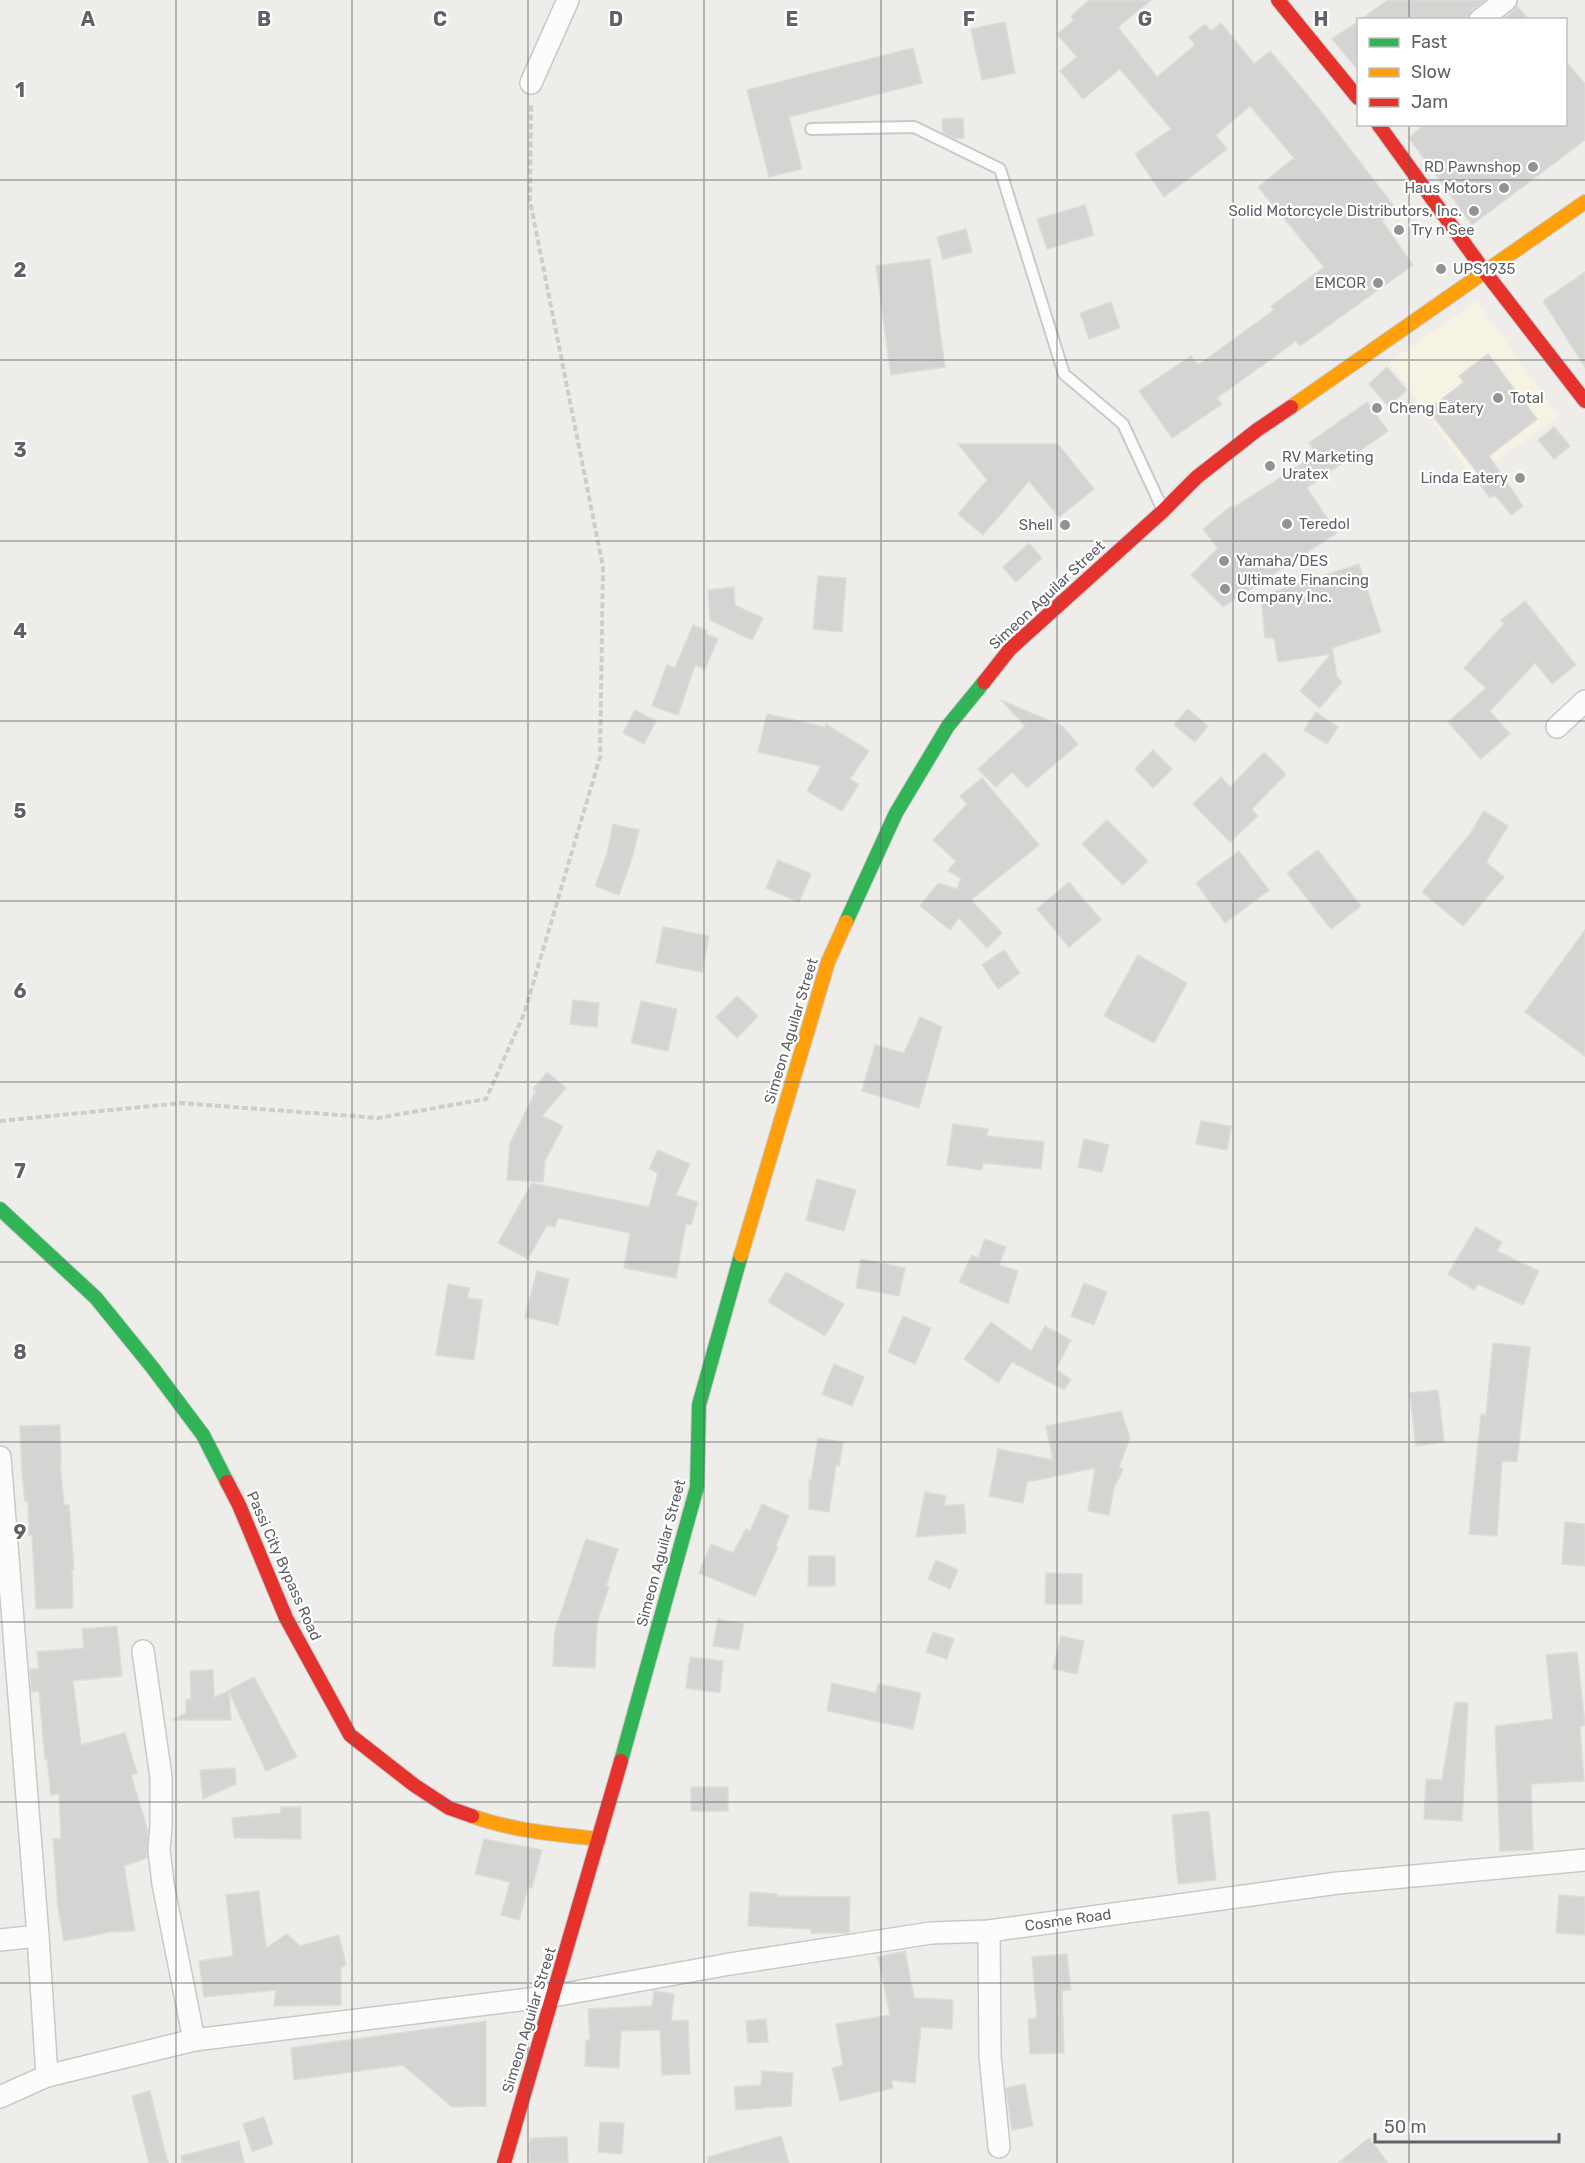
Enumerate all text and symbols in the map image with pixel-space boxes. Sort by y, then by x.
text: A [81,7,96,31]
text: B [257,7,271,31]
text: C [433,7,447,31]
text: D [609,7,623,31]
text: E [786,7,798,31]
text: F [963,7,975,31]
text: G [1138,7,1152,31]
text: H [1314,7,1328,31]
legend [1357,18,1567,126]
text: Fast [1411,31,1447,53]
text: Slow [1411,61,1451,83]
text: 1 [15,78,25,102]
text: Jam [1411,91,1448,113]
place label: RD Pawnshop [1424,158,1521,176]
marker: RD Pawnshop [1526,160,1540,174]
place label: Haus Motors [1404,179,1492,197]
marker: Haus Motors [1497,181,1511,195]
place label: Solid Motorcycle Distributors, Inc. [1228,202,1462,220]
marker: Solid Motorcycle Distributors, Inc. [1467,204,1481,218]
place label: Try n See [1411,221,1475,239]
marker: Try n See [1392,223,1406,237]
text: 2 [14,258,27,282]
place label: UPS1935 [1453,260,1516,278]
marker: UPS1935 [1434,262,1448,276]
place label: EMCOR [1315,274,1366,292]
marker: EMCOR [1371,276,1385,290]
place label: Total [1510,389,1544,407]
marker: Total [1491,391,1505,405]
place label: Cheng Eatery [1389,399,1484,417]
marker: Cheng Eatery [1370,401,1384,415]
text: 3 [13,438,27,462]
place label: RV Marketing Uratex [1282,448,1374,483]
marker: RV Marketing Uratex [1263,459,1277,473]
place label: Linda Eatery [1420,469,1508,487]
marker: Linda Eatery [1513,471,1527,485]
place label: Teredol [1299,515,1350,533]
place label: Shell [1019,516,1053,534]
marker: Teredol [1280,517,1294,531]
marker: Shell [1058,518,1072,532]
street label: Simeon Aguilar Street [985,537,1109,653]
place label: Yamaha/DES [1236,552,1328,570]
marker: Yamaha/DES [1217,554,1231,568]
place label: Ultimate Financing Company Inc. [1237,571,1369,606]
marker: Ultimate Financing Company Inc. [1218,582,1232,596]
text: 4 [13,619,27,643]
text: 5 [14,799,27,823]
street label: Simeon Aguilar Street [760,956,822,1106]
text: 6 [13,979,27,1003]
text: 7 [14,1159,26,1183]
text: 8 [13,1340,27,1364]
street label: Simeon Aguilar Street [633,1477,689,1629]
street label: Passi City Bypass Road [243,1489,325,1643]
text: 9 [14,1520,27,1544]
street label: Cosme Road [1024,1905,1112,1935]
street label: Simeon Aguilar Street [498,1945,560,2095]
scale bar [1375,2106,1560,2144]
text: 50 m [1384,2116,1427,2138]

